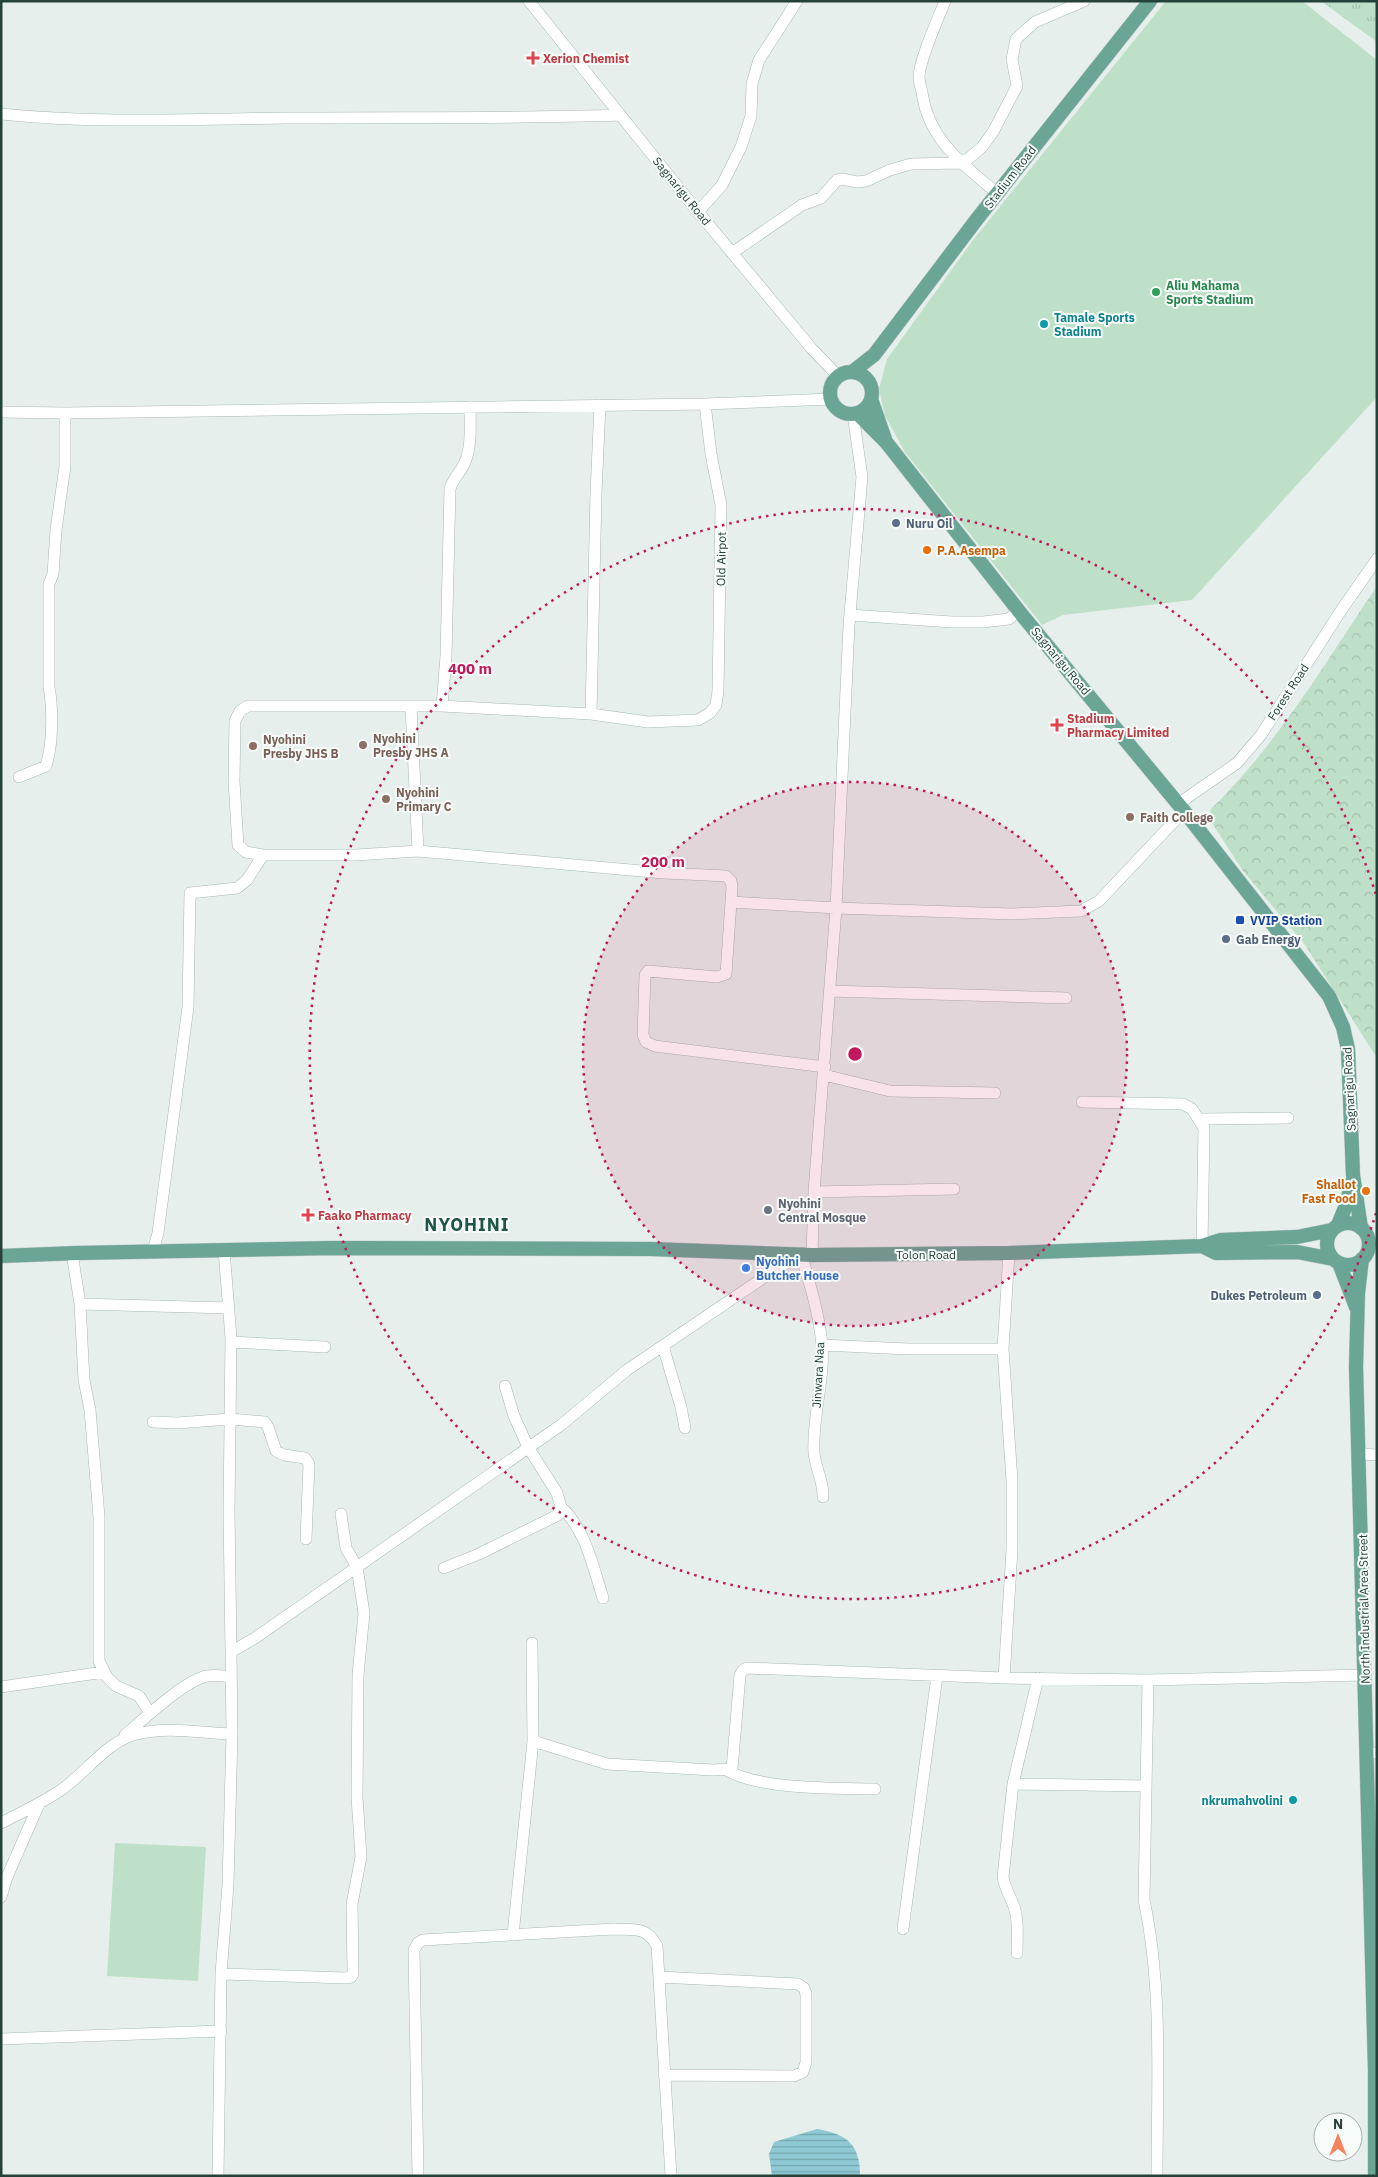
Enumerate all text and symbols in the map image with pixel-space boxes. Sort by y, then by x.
place label: Xerion Chemist [543,51,629,66]
marker: Xerion Chemist [527,52,539,64]
street label: Stadium Road [981,143,1039,211]
street label: Sagnarigu Road [650,154,714,228]
place label: Aliu Mahama Sports Stadium [1166,278,1253,307]
marker: Aliu Mahama Sports Stadium [1150,286,1162,298]
place label: Tamale Sports Stadium [1054,310,1135,339]
marker: Tamale Sports Stadium [1038,318,1050,330]
place label: Nuru Oil [906,516,953,531]
marker: Nuru Oil [890,517,902,529]
street label: Old Airpot [713,532,729,586]
place label: P.A.Asempa [937,543,1006,558]
marker: P.A.Asempa [921,544,933,556]
street label: Sagnarigu Road [1028,624,1094,698]
text: 400 m [448,659,492,678]
street label: Forest Road [1264,661,1312,723]
place label: Stadium Pharmacy Limited [1067,711,1169,740]
marker: Stadium Pharmacy Limited [1051,719,1063,731]
place label: Nyohini Presby JHS A [373,731,449,760]
place label: Nyohini Presby JHS B [263,732,338,761]
marker: Nyohini Presby JHS A [357,739,369,751]
marker: Nyohini Presby JHS B [247,740,259,752]
place label: Nyohini Primary C [396,785,452,814]
marker: Nyohini Primary C [380,793,392,805]
place label: Faith College [1140,810,1213,825]
marker: Faith College [1124,811,1136,823]
text: 200 m [641,852,685,871]
place label: VVIP Station [1250,913,1322,928]
marker: VVIP Station [1234,914,1246,926]
place label: Gab Energy [1236,932,1301,947]
marker: Gab Energy [1220,933,1232,945]
centre of rings [846,1045,864,1063]
street label: Sagnarigu Road [1339,1047,1359,1131]
place label: Shallot Fast Food [1302,1177,1356,1206]
marker: Shallot Fast Food [1360,1185,1372,1197]
place label: Nyohini Central Mosque [778,1196,866,1225]
marker: Nyohini Central Mosque [762,1204,774,1216]
place label: Faako Pharmacy [318,1208,412,1223]
marker: Faako Pharmacy [302,1209,314,1221]
district label: NYOHINI [424,1213,510,1236]
street label: Tolon Road [896,1247,956,1262]
place label: Nyohini Butcher House [756,1254,839,1283]
marker: Nyohini Butcher House [740,1262,752,1274]
place label: Dukes Petroleum [1210,1288,1307,1303]
marker: Dukes Petroleum [1311,1289,1323,1301]
street label: Jinwara Naa [809,1341,827,1408]
street label: North Industrial Area Street [1355,1534,1373,1684]
place label: nkrumahvolini [1202,1793,1283,1808]
marker: nkrumahvolini [1287,1794,1299,1806]
north arrow [1313,2112,1363,2162]
text: N [1333,2115,1343,2133]

